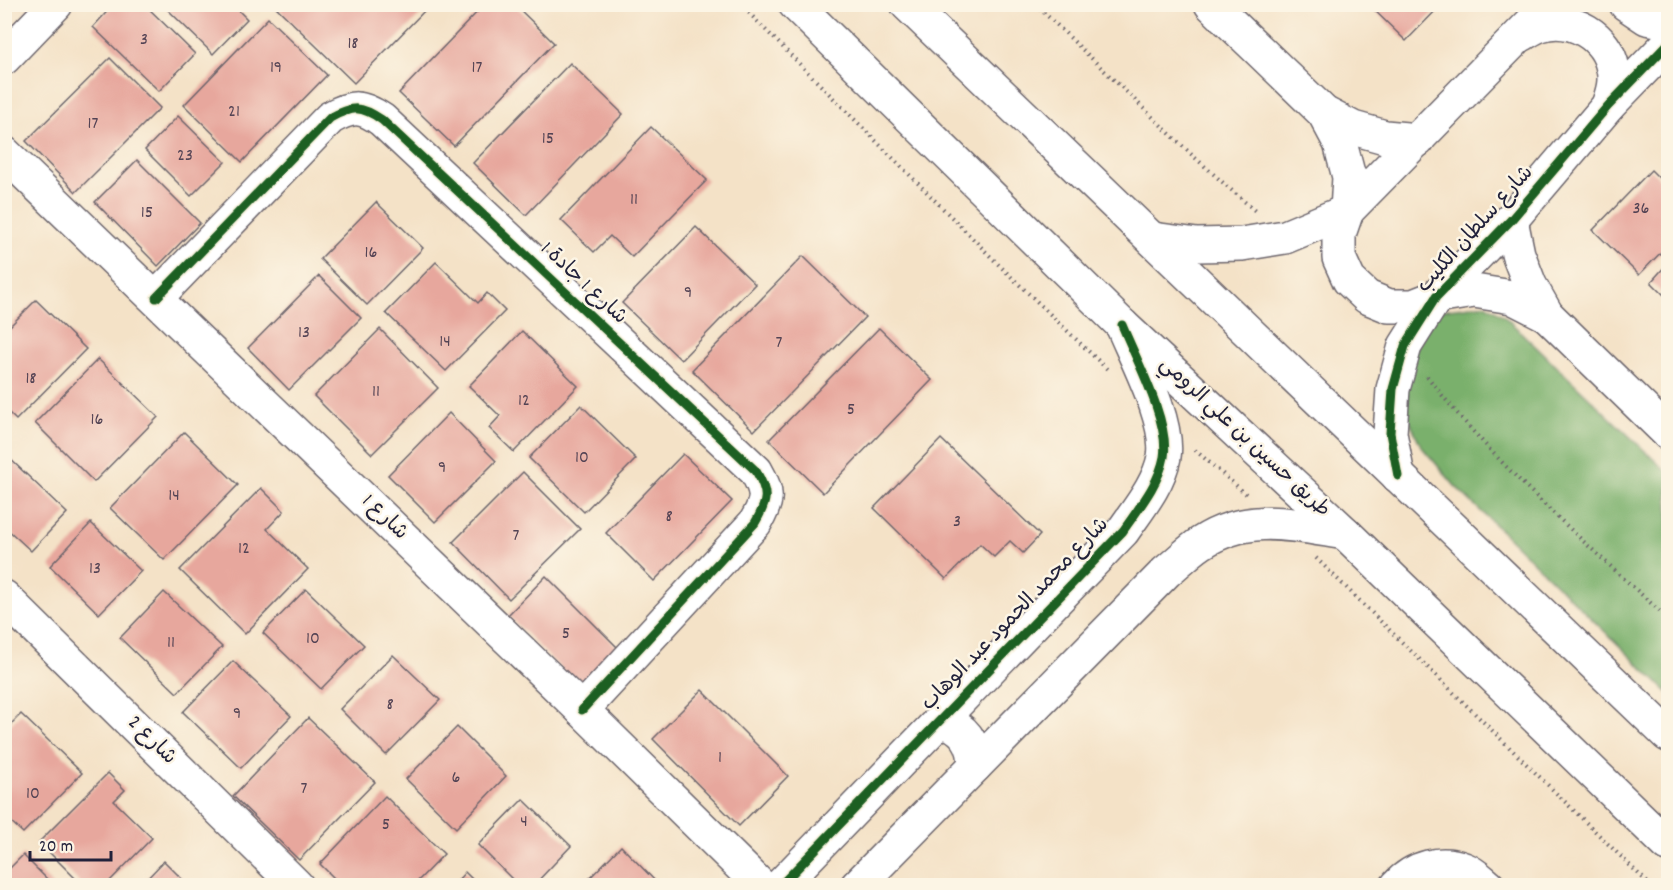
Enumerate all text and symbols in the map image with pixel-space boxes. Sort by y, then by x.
house number: 3 [140,28,148,53]
house number: 18 [347,32,359,57]
house number: 19 [270,56,282,81]
house number: 17 [472,56,483,81]
house number: 21 [228,100,240,125]
house number: 17 [88,112,99,137]
house number: 15 [542,127,554,152]
house number: 23 [177,144,193,169]
street label: شارع سلطان الكليب [1411,160,1541,300]
house number: 11 [630,188,638,213]
house number: 36 [1633,197,1649,222]
house number: 15 [141,201,153,226]
street label: شارع 1 جادة 1 [533,236,633,332]
house number: 16 [365,241,377,266]
house number: 9 [684,281,692,306]
house number: 13 [298,321,310,346]
house number: 14 [439,330,451,355]
house number: 7 [776,331,783,356]
street label: طريق حسين بن علي الرومي [1151,351,1336,526]
house number: 18 [25,367,37,392]
house number: 11 [372,380,380,405]
house number: 12 [518,389,530,414]
house number: 5 [847,398,855,423]
house number: 16 [91,408,103,433]
house number: 10 [575,446,589,471]
house number: 9 [438,456,446,481]
house number: 14 [168,484,180,509]
street label: شارع 1 [354,488,414,548]
house number: 8 [665,505,673,530]
house number: 3 [953,510,961,535]
street label: شارع محمد الحمود عبد الوهاب [915,511,1117,719]
house number: 7 [513,524,520,549]
house number: 12 [238,537,250,562]
house number: 13 [89,557,101,582]
house number: 5 [562,622,570,647]
house number: 10 [306,627,320,652]
house number: 11 [167,631,175,656]
house number: 8 [386,693,394,718]
house number: 9 [233,702,241,727]
street label: شارع 2 [119,709,183,773]
house number: 1 [718,746,722,771]
house number: 6 [452,766,460,791]
house number: 7 [301,777,308,802]
house number: 10 [26,782,40,807]
house number: 4 [520,810,528,835]
house number: 5 [382,813,390,838]
scale bar [30,824,111,862]
text: 20 m [39,835,73,860]

